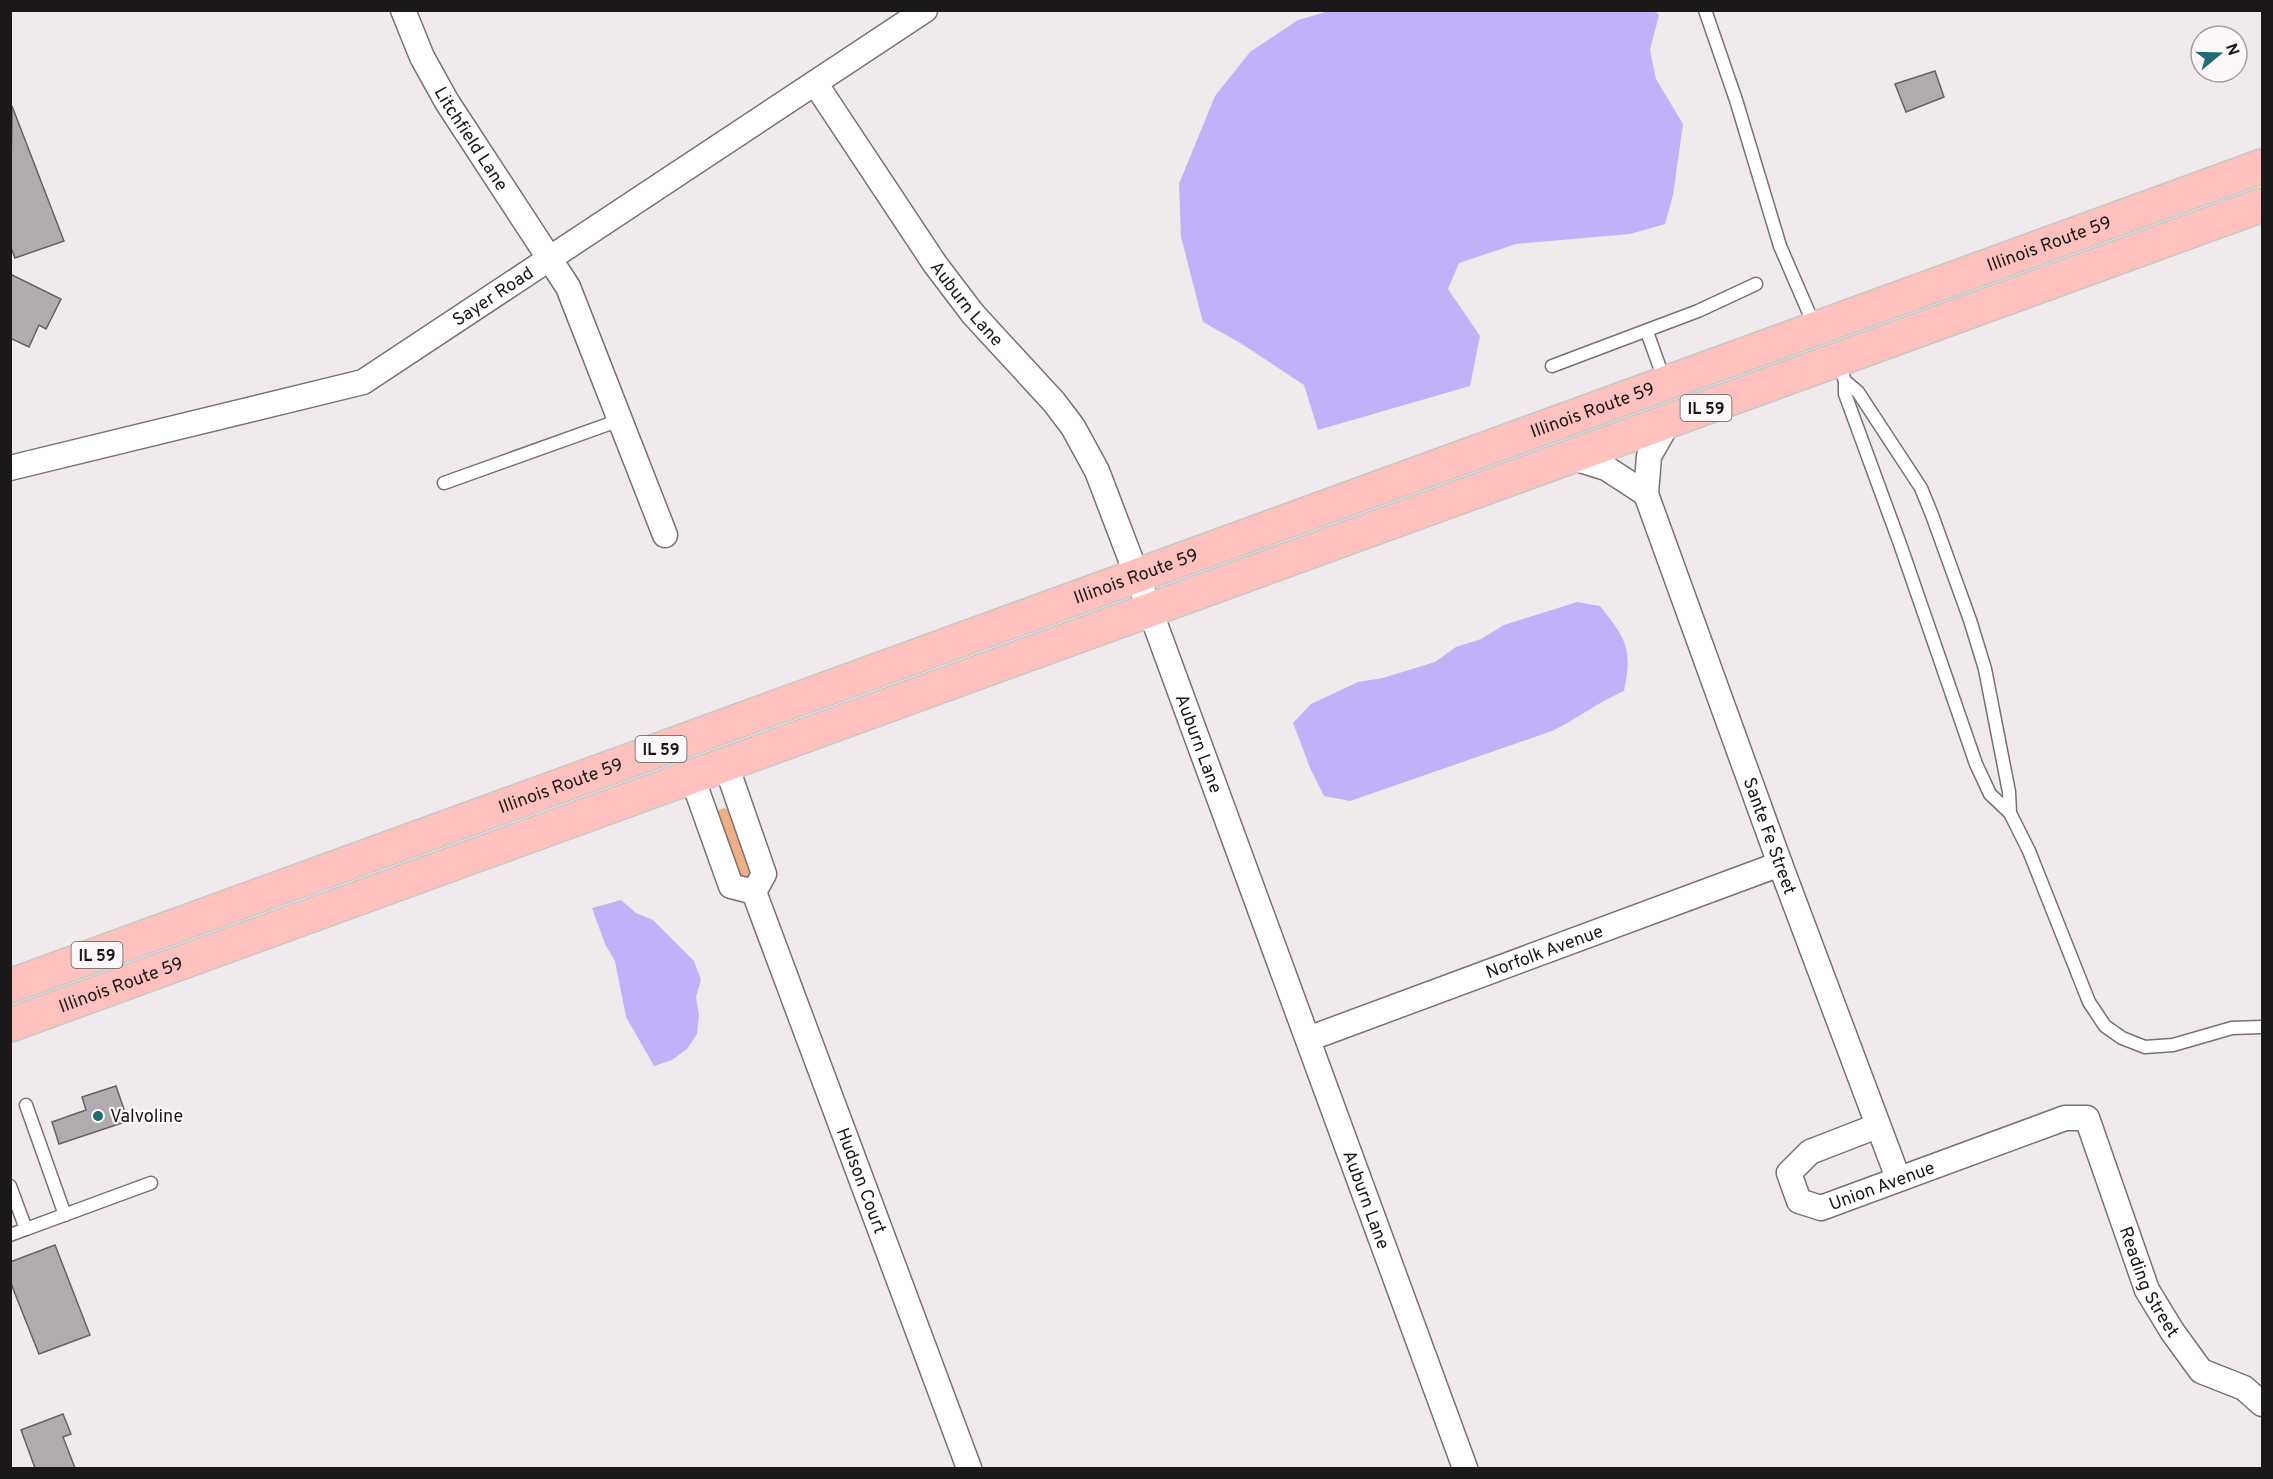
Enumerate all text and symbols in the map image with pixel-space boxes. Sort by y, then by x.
north arrow [2189,24,2249,84]
text: N [2220,41,2243,58]
street label: Litchfield Lane [428,83,512,196]
street label: Illinois Route 59 [1984,212,2115,278]
street label: Auburn Lane [924,257,1007,352]
street label: Sayer Road [449,262,539,332]
street label: Illinois Route 59 [1527,378,1658,444]
road number: IL 59 [1680,395,1732,421]
street label: Illinois Route 59 [1071,544,1202,611]
street label: Auburn Lane [1169,691,1226,797]
road number: IL 59 [636,736,686,762]
street label: Illinois Route 59 [496,754,627,820]
street label: Sante Fe Street [1737,775,1800,898]
street label: Norfolk Avenue [1483,921,1607,985]
road number: IL 59 [72,942,122,968]
street label: Illinois Route 59 [56,953,187,1019]
place label: Valvoline [110,1106,183,1129]
marker: Valvoline [91,1109,105,1123]
street label: Hudson Court [830,1125,891,1237]
street label: Auburn Lane [1336,1147,1394,1253]
street label: Union Avenue [1826,1157,1938,1217]
street label: Reading Street [2113,1224,2183,1343]

